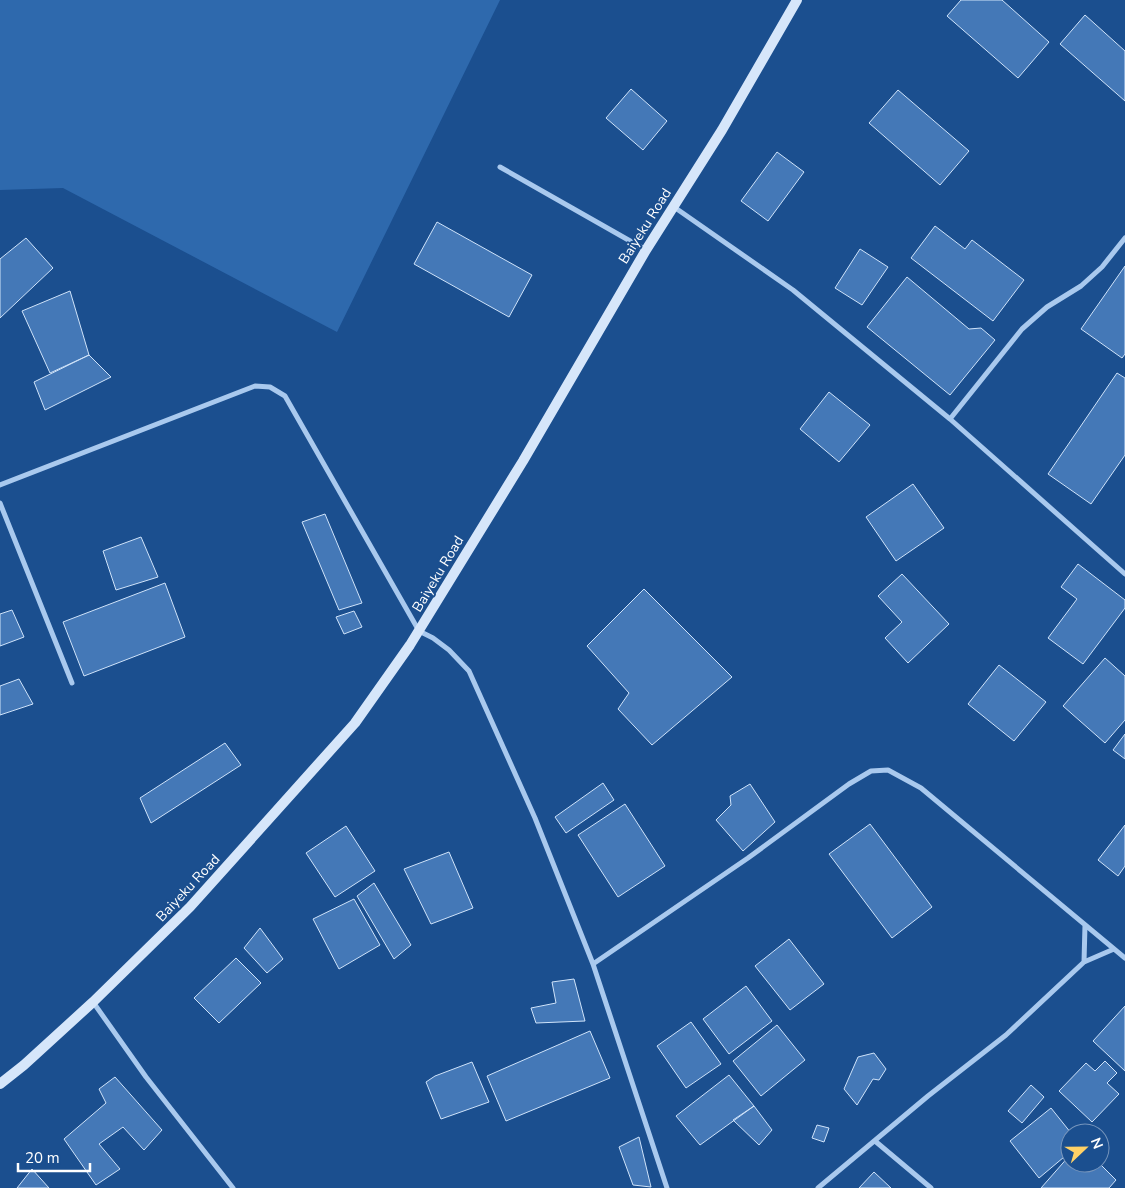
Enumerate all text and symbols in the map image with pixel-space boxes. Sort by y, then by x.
street label: Baiyeku Road [614,185,676,267]
street label: Baiyeku Road [408,532,468,616]
street label: Baiyeku Road [152,850,224,926]
north arrow [1060,1123,1110,1173]
text: N [1086,1135,1107,1152]
scale bar [18,1140,90,1172]
text: 20 m [25,1148,60,1168]

